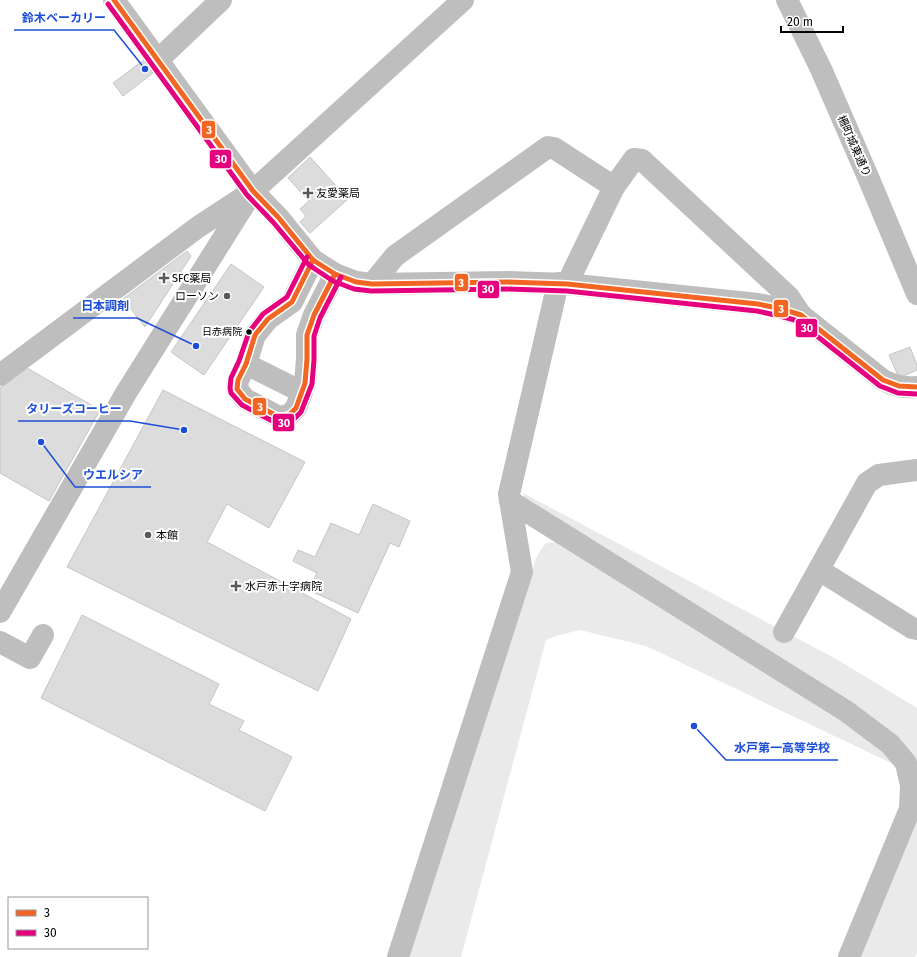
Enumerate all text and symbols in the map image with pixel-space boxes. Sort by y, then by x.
callout: 鈴木ベーカリー [14,6,114,30]
scale bar [781,8,843,34]
text: 鈴木ベーカリー [21,11,106,25]
text: 20 m [787,15,813,29]
street label: 柵町城東通り [835,113,873,179]
line badge: 3 [201,120,216,139]
text: 3 [205,124,212,137]
line badge: 30 [209,149,232,169]
text: 30 [214,153,228,166]
place label: 友愛薬局 [316,187,360,200]
marker: 友愛薬局 [303,188,313,198]
place label: SFC薬局 [172,272,211,285]
marker: SFC薬局 [159,273,169,283]
line badge: 3 [454,273,469,292]
text: 3 [457,277,464,290]
line badge: 30 [477,280,500,299]
text: 30 [481,283,495,296]
place label: ローソン [175,290,219,303]
marker: ローソン [222,291,232,301]
callout: 日本調剤 [73,294,137,318]
text: 日本調剤 [81,299,129,313]
line badge: 3 [773,299,789,318]
text: 3 [777,303,784,316]
line badge: 30 [795,318,818,338]
text: 30 [800,322,814,335]
place label: 日赤病院 [202,326,242,338]
marker: 日赤病院 [244,327,254,337]
callout: タリーズコーヒー [18,397,130,421]
line badge: 3 [252,397,267,416]
text: 3 [256,401,263,414]
text: タリーズコーヒー [26,402,122,416]
line badge: 30 [272,413,295,432]
text: 30 [277,417,291,430]
callout: ウエルシア [75,463,151,487]
text: ウエルシア [83,468,143,482]
place label: 本館 [156,529,178,542]
marker: 本館 [143,530,153,540]
marker: 水戸赤十字病院 [230,580,242,592]
place label: 水戸赤十字病院 [245,580,322,593]
callout: 水戸第一高等学校 [726,736,838,760]
text: 水戸第一高等学校 [734,741,830,755]
legend [8,897,148,949]
text: 3 [44,906,50,920]
text: 30 [44,926,57,940]

